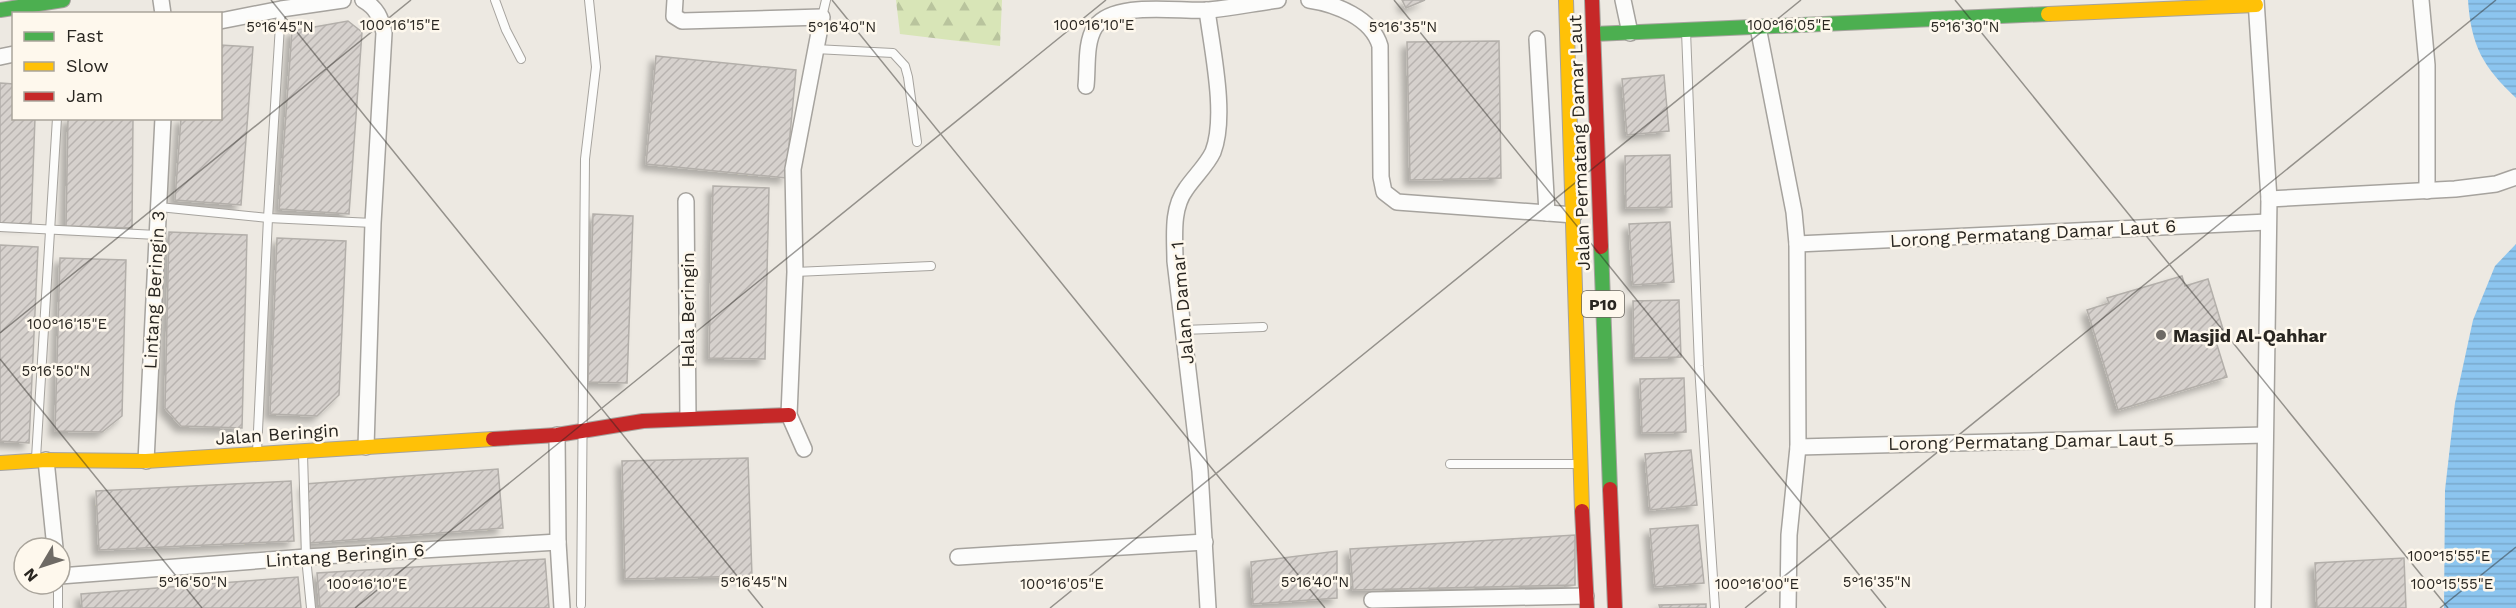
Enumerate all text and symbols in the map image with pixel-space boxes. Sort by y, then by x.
legend [12,12,222,120]
street label: Jalan Permatang Damar Laut [1564,14,1594,271]
text: 100°16'15"E [360,16,440,34]
text: 100°16'10"E [1054,16,1134,34]
text: 100°16'05"E [1747,16,1831,34]
text: 5°16'45"N [246,18,314,36]
text: 5°16'40"N [808,18,876,36]
text: 5°16'35"N [1369,18,1437,36]
text: 5°16'30"N [1930,18,2000,36]
text: Fast [66,25,104,46]
text: Slow [66,55,109,76]
text: Jam [66,85,103,106]
street label: Lintang Beringin 3 [139,210,169,370]
street label: Lorong Permatang Damar Laut 6 [1889,215,2177,251]
street label: Jalan Damar 1 [1166,241,1198,365]
street label: Hala Beringin [677,252,698,368]
road number: P10 [1582,291,1624,317]
text: 100°16'15"E [27,315,107,333]
place label: Masjid Al-Qahhar [2173,325,2327,346]
marker: Masjid Al-Qahhar [2154,328,2168,342]
text: 5°16'50"N [21,362,91,380]
street label: Jalan Beringin [214,419,340,449]
street label: Lorong Permatang Damar Laut 5 [1888,428,2174,454]
north arrow [12,536,72,596]
street label: Lintang Beringin 6 [265,539,425,571]
text: 100°15'55"E [2408,547,2490,565]
text: N [20,565,42,586]
text: 5°16'50"N [158,573,228,591]
text: 5°16'45"N [720,573,788,591]
text: 5°16'40"N [1281,573,1349,591]
text: 5°16'35"N [1843,573,1911,591]
text: 100°16'10"E [327,575,407,593]
text: 100°16'05"E [1020,575,1104,593]
text: 100°16'00"E [1715,575,1799,593]
text: 100°15'55"E [2411,575,2493,593]

